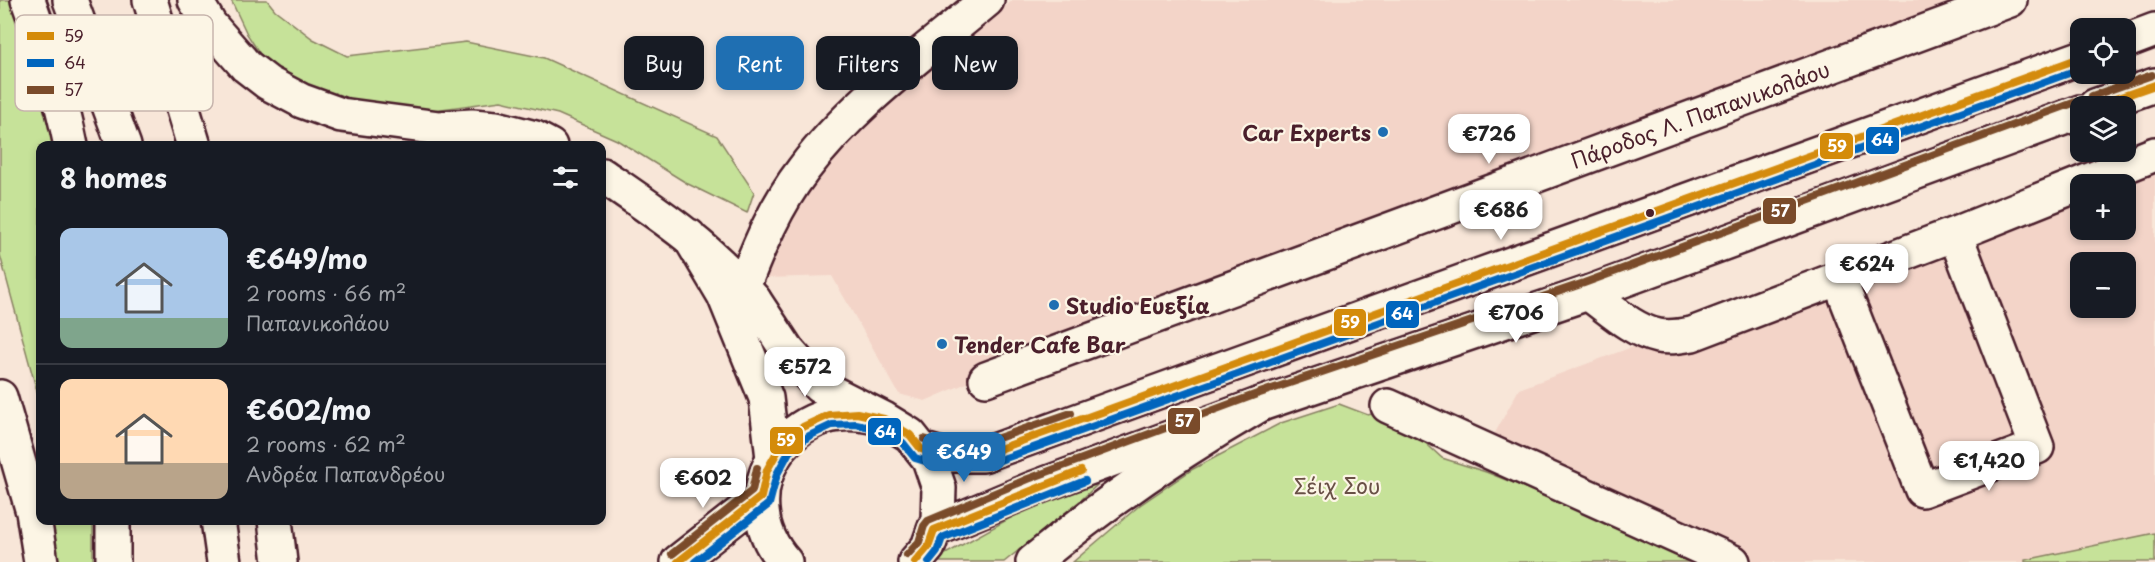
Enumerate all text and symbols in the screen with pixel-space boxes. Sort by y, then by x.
legend [15,15,213,111]
map controls [2070,18,2136,318]
button: locate [2070,18,2136,84]
text: 59 [64,23,84,47]
chip: Buy [624,36,704,90]
chip: Rent [716,36,804,90]
chip: Filters [816,36,920,90]
chip: New [932,36,1018,90]
text: 64 [64,50,86,74]
street label: Πάροδος Λ. Παπανικολάου [1566,52,1834,176]
text: 57 [64,77,83,101]
button: layers [2070,96,2136,162]
pin: €726 [1453,114,1525,165]
place label: Car Experts [1242,116,1371,148]
text: €726 [1462,118,1516,148]
marker: Car Experts [1376,125,1390,139]
line badge: 64 [1865,126,1900,155]
text: 64 [1871,127,1893,151]
line badge: 59 [1819,132,1854,160]
text: 59 [1827,133,1847,157]
text: 8 homes [60,158,167,197]
icon: filters [549,161,582,194]
button: + [2070,174,2136,240]
pin: €686 [1465,190,1537,241]
text: €686 [1473,194,1529,224]
line badge: 57 [1762,197,1797,225]
text: 57 [1770,198,1790,222]
unlabelled marker [1644,207,1656,219]
text: €649/mo [246,239,367,278]
pin: €624 [1831,244,1903,295]
text: €624 [1839,248,1895,278]
icon: home [108,252,180,324]
button: − [2070,252,2136,318]
text: 2 rooms · 66 m² [246,278,406,308]
place label: Studio Ευεξία [1066,289,1210,321]
pin: €706 [1480,293,1552,344]
text: €706 [1488,297,1544,327]
marker: Studio Ευεξία [1047,298,1061,312]
line badge: 64 [1385,300,1420,329]
text: 64 [1391,301,1413,325]
text: Παπανικολάου [246,308,390,338]
line badge: 59 [1333,308,1367,337]
text: 59 [1340,309,1360,333]
place label: Tender Cafe Bar [954,328,1126,360]
marker: Tender Cafe Bar [935,337,949,351]
pin: €572 [769,347,841,398]
text: €572 [778,351,832,381]
text: €602/mo [246,390,371,429]
icon: home [108,403,180,475]
line badge: 57 [1167,407,1201,435]
text: 57 [1174,408,1194,432]
line badge: 64 [867,417,902,446]
text: 64 [874,419,896,443]
line badge: 59 [769,426,804,455]
text: 59 [776,427,796,451]
text: 2 rooms · 62 m² [246,429,406,459]
pin: €649 [928,432,1000,483]
text: €649 [936,436,992,466]
pin: €1,420 [1940,441,2038,492]
text: €1,420 [1953,445,2025,475]
pin: €602 [667,458,739,509]
text: Ανδρέα Παπανδρέου [246,459,445,489]
text: €602 [674,462,732,492]
park label: Σέιχ Σου [1294,469,1380,501]

